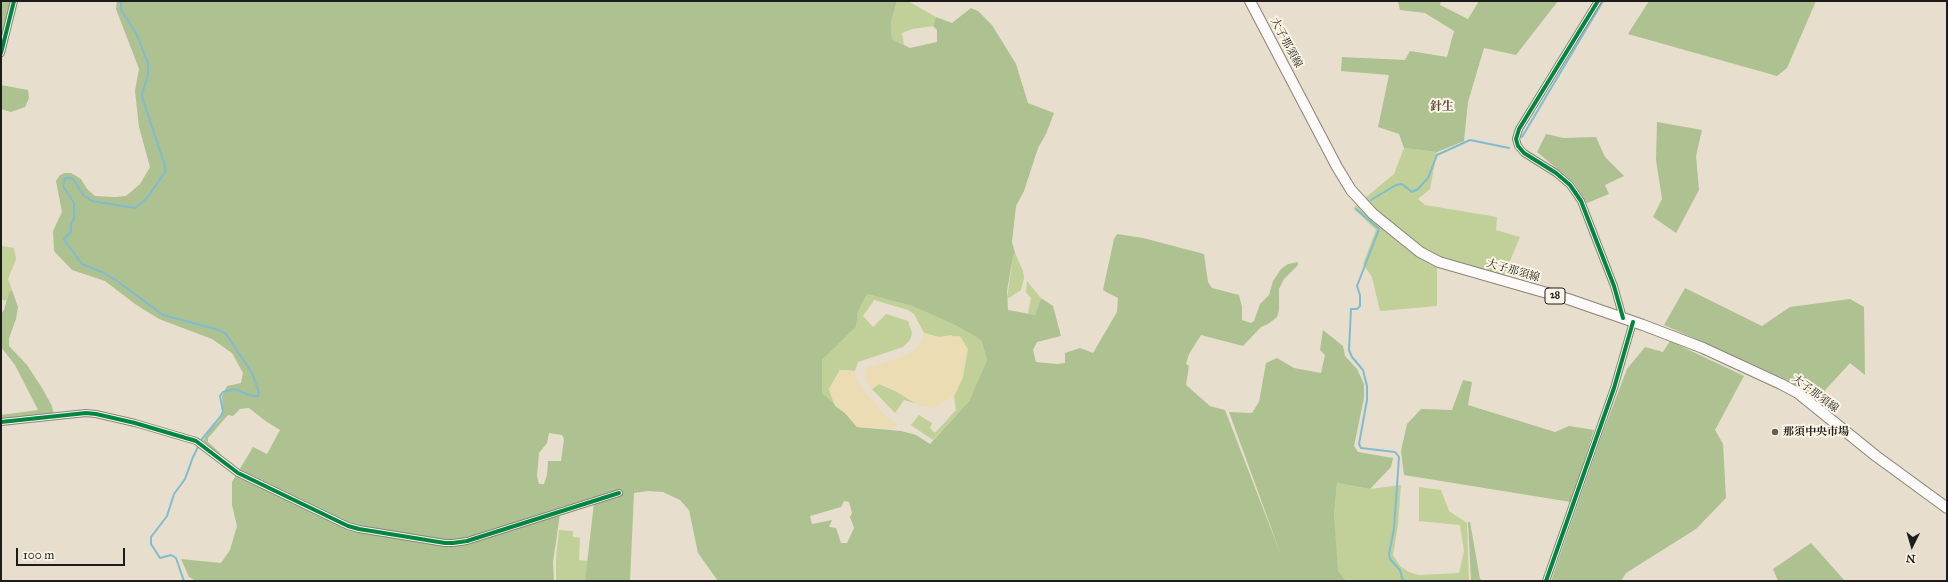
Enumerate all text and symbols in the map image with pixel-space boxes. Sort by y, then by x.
street label: 大子那須線 [1267,16,1305,70]
district label: 針生 [1430,100,1454,114]
street label: 大子那須線 [1485,257,1541,285]
road number: 28 [1545,288,1565,304]
street label: 大子那須線 [1789,372,1841,416]
place label: 那須中央市場 [1783,425,1849,439]
marker: 那須中央市場 [1770,427,1780,437]
north arrow [1892,526,1932,566]
scale bar [18,540,127,566]
text: 100 m [23,548,54,562]
text: N [1906,552,1916,565]

